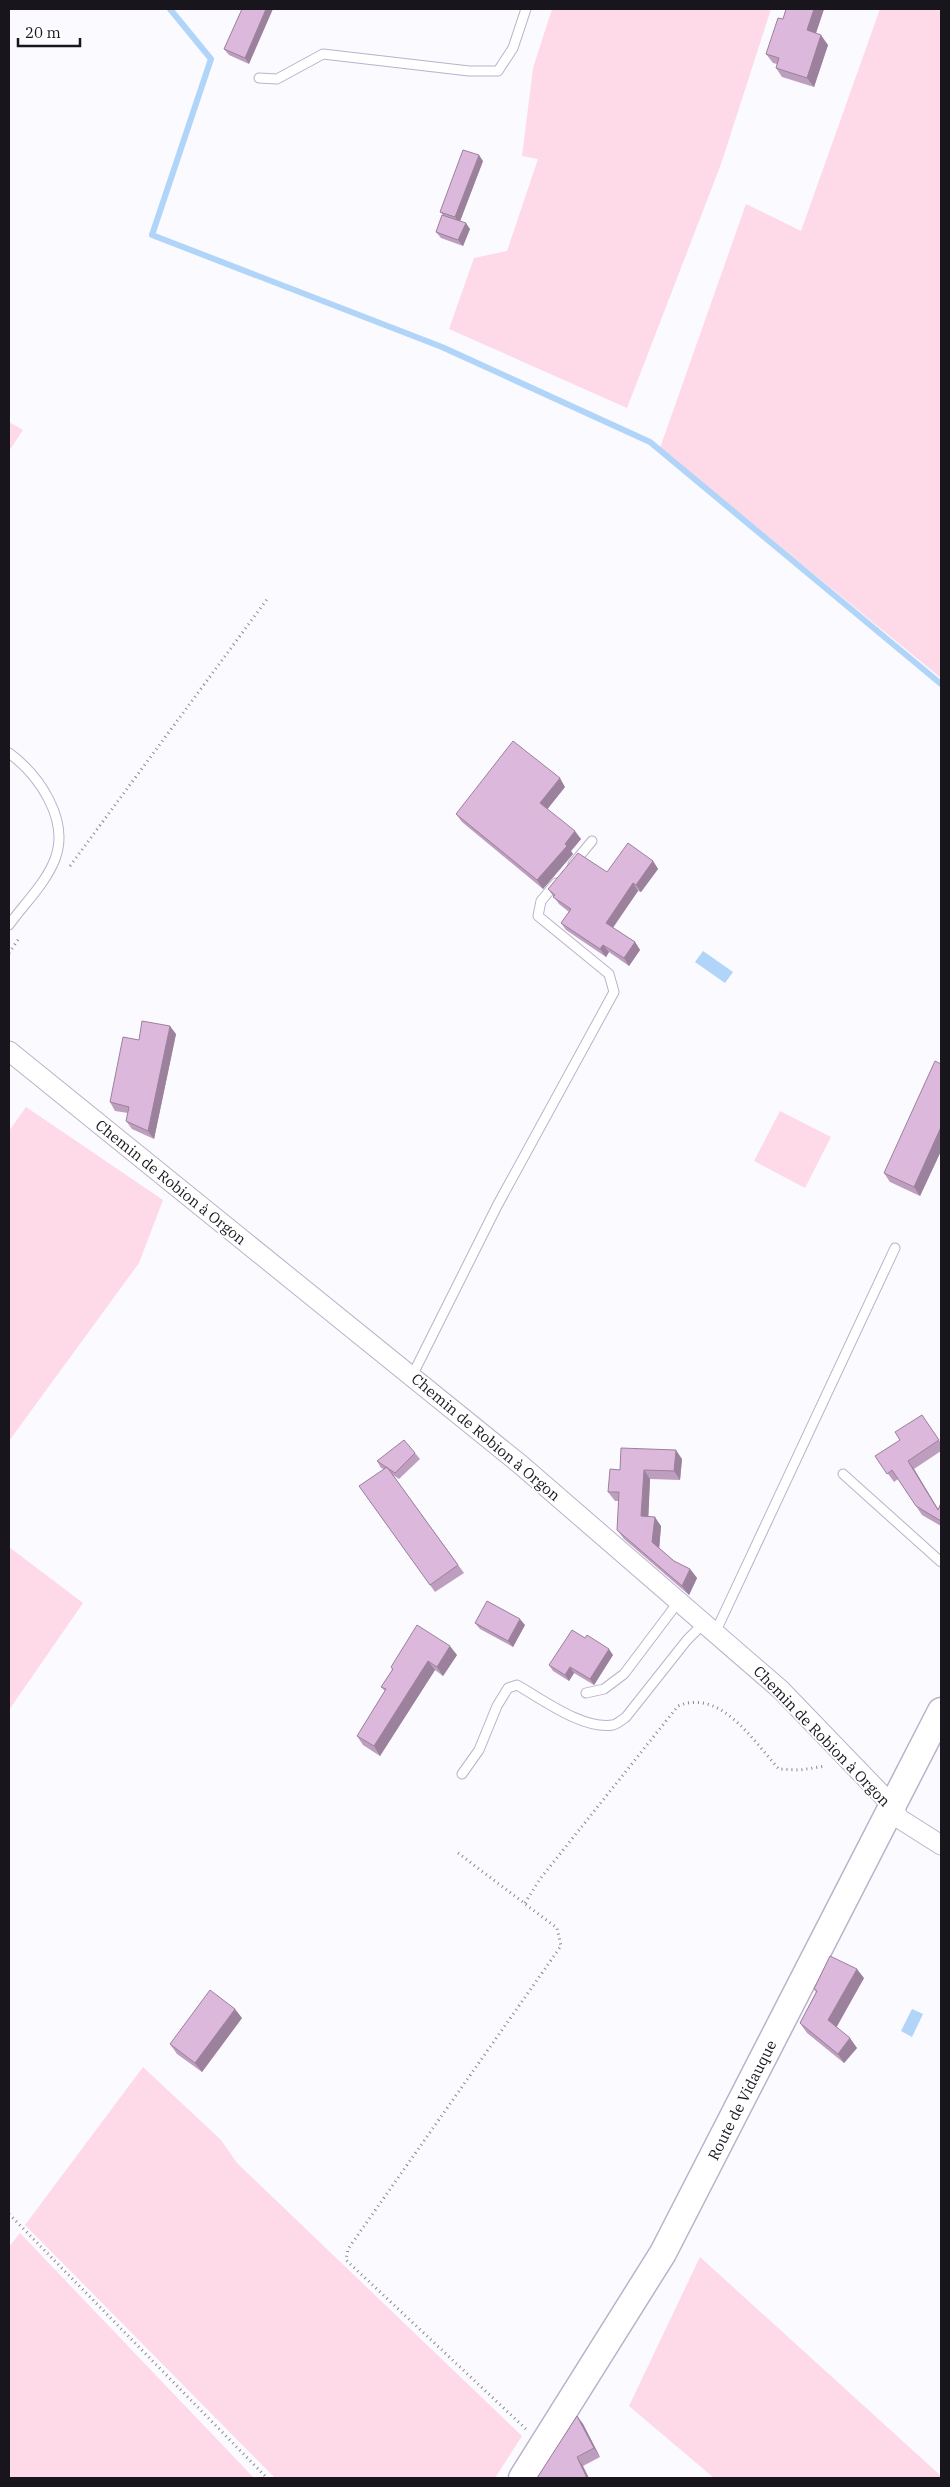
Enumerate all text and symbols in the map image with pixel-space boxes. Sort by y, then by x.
scale bar [18,15,80,47]
text: 20 m [25,23,61,42]
street label: Chemin de Robion à Orgon [92,1115,251,1249]
street label: Chemin de Robion à Orgon [408,1369,565,1505]
street label: Chemin de Robion à Orgon [750,1662,895,1811]
street label: Route de Vidauque [704,2037,780,2163]

